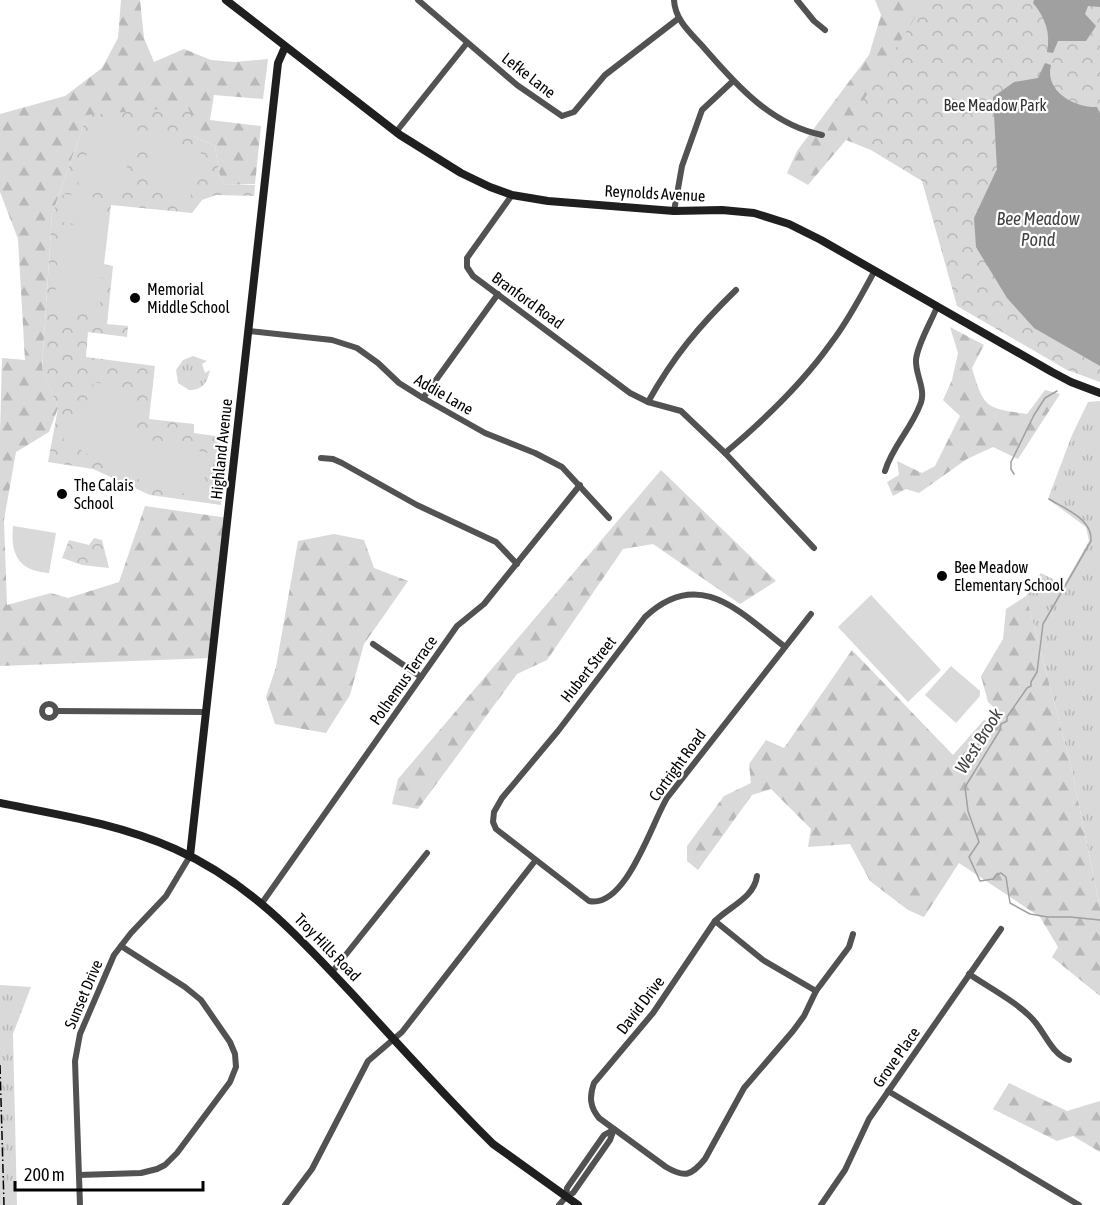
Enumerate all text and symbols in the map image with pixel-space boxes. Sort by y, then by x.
street label: Lefke Lane [499,49,559,101]
park label: Bee Meadow Park [943,96,1047,114]
street label: Reynolds Avenue [604,181,706,206]
water label: Bee Meadow Pond [997,208,1080,250]
street label: Branford Road [489,268,567,332]
place label: Memorial Middle School [147,280,231,316]
marker: Memorial Middle School [128,291,142,305]
street label: Addie Lane [411,370,477,418]
street label: Highland Avenue [207,398,236,500]
place label: The Calais School [74,476,134,512]
marker: The Calais School [55,487,69,501]
place label: Bee Meadow Elementary School [954,558,1065,595]
marker: Bee Meadow Elementary School [935,569,949,583]
street label: Polhemus Terrace [366,632,440,728]
street label: Hubert Street [557,632,619,705]
water label: West Brook [950,703,1007,777]
street label: Cortright Road [645,726,710,805]
street label: Troy Hills Road [291,910,365,985]
street label: Sunset Drive [60,957,106,1031]
street label: David Drive [612,973,668,1037]
street label: Grove Place [869,1024,923,1090]
scale bar [15,1154,202,1192]
text: 200 m [24,1164,65,1185]

